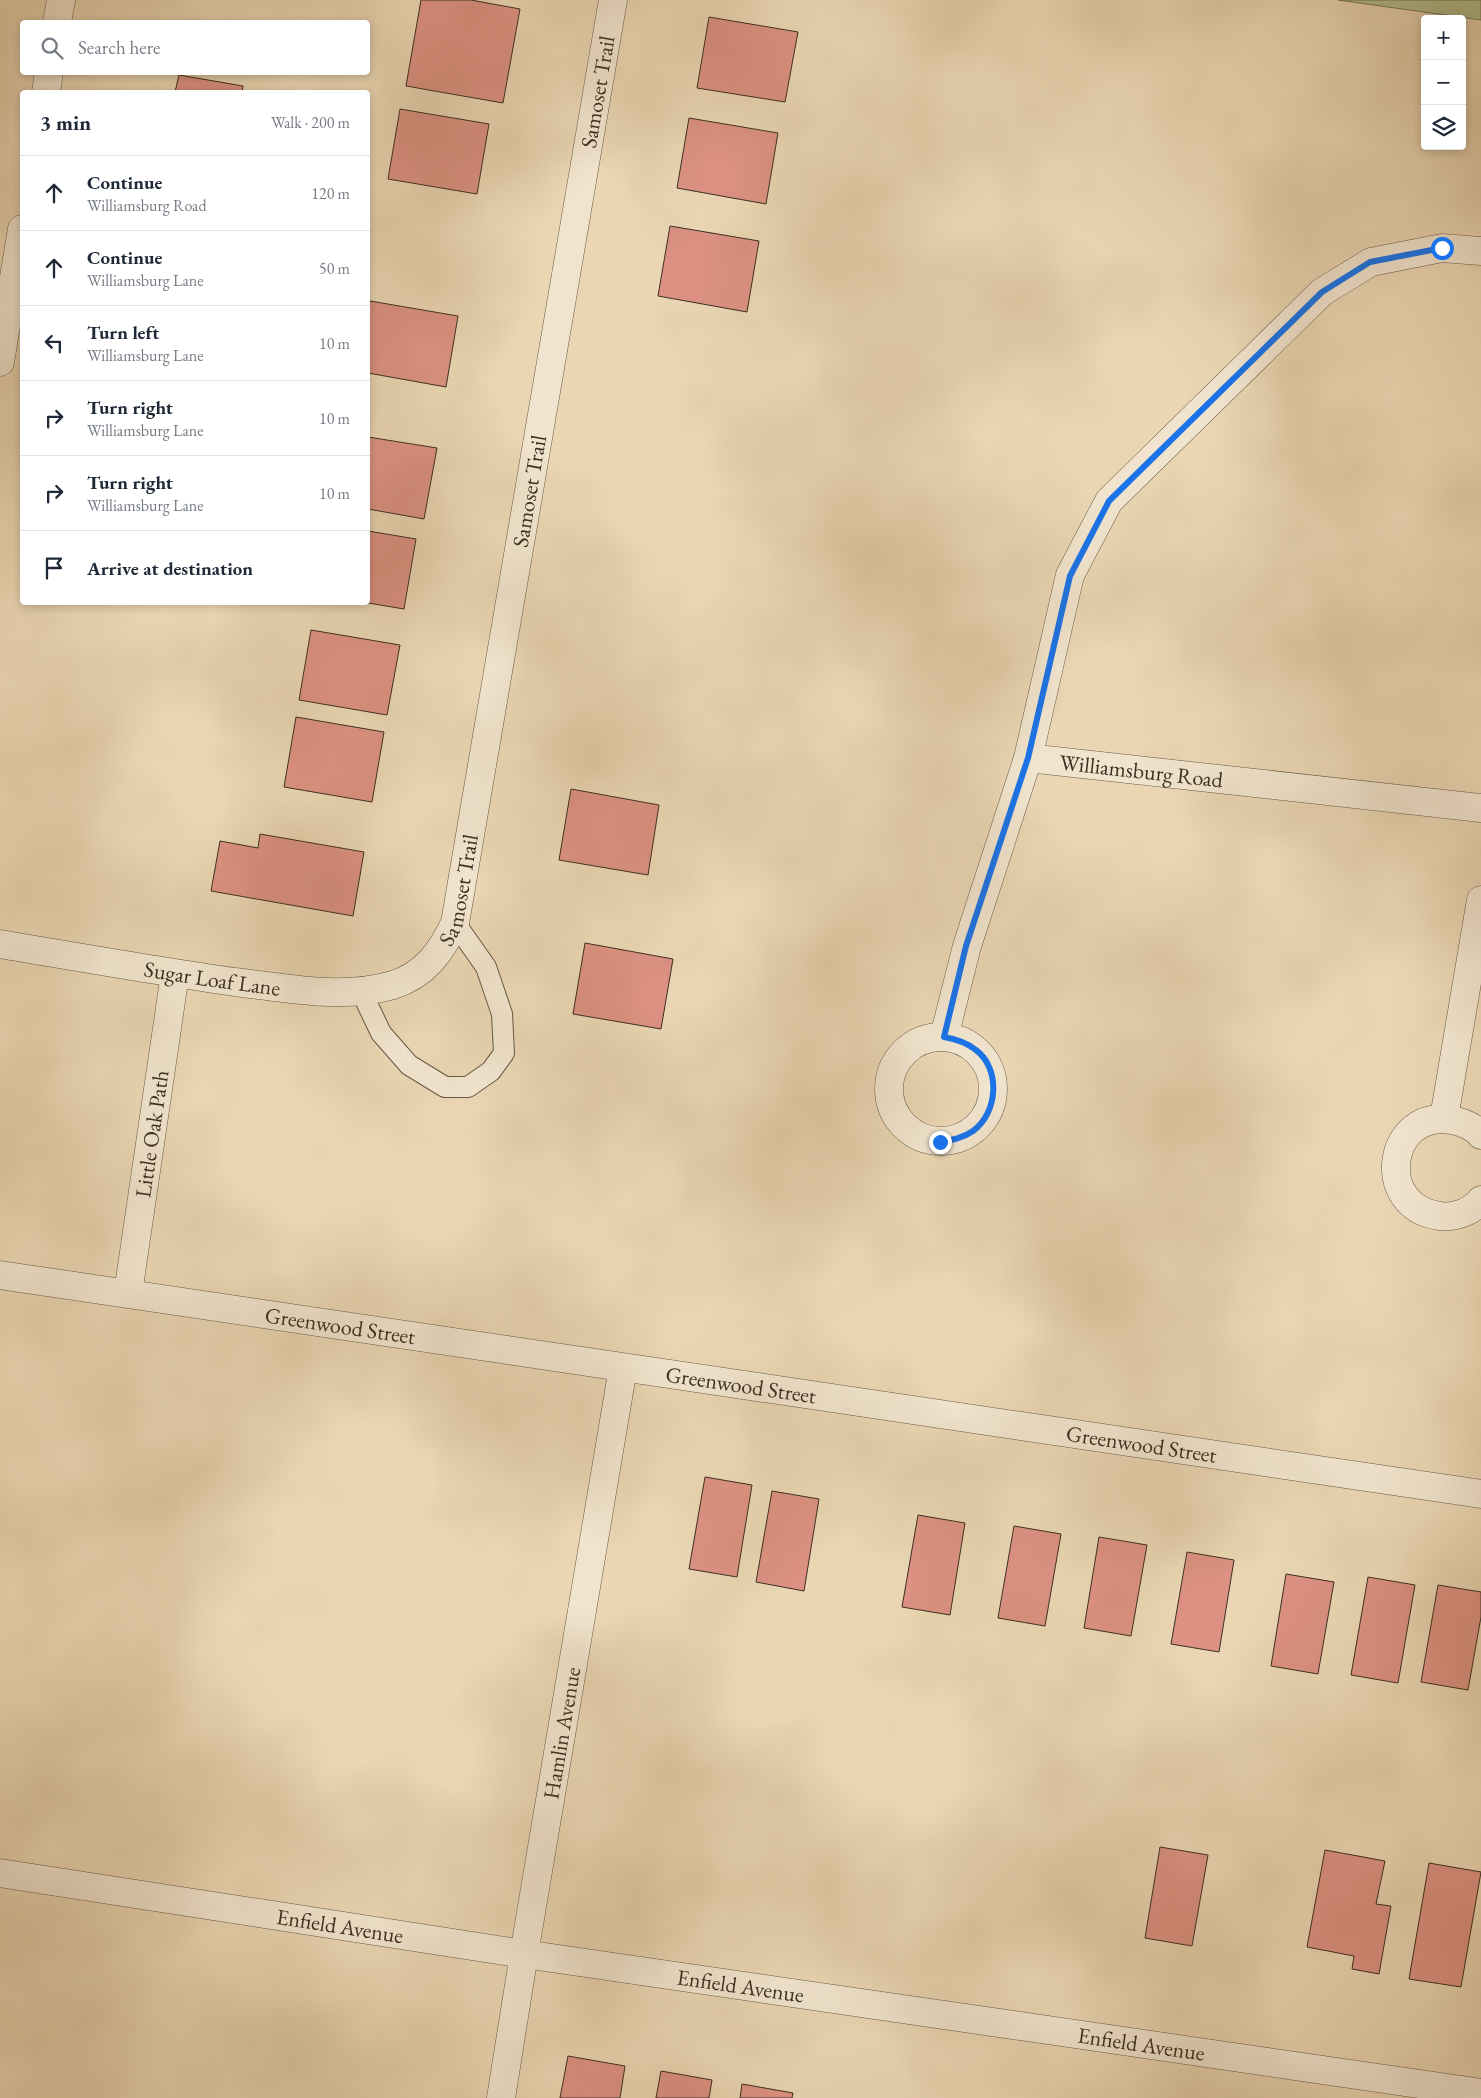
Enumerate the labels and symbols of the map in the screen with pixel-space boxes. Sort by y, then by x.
street label: Samoset Trail [574,34,622,150]
route start [1431,237,1454,260]
street label: Samoset Trail [506,433,553,549]
street label: Williamsburg Road [1058,748,1225,795]
street label: Samoset Trail [432,832,485,951]
street label: Sugar Loaf Lane [142,954,282,1003]
street label: Little Oak Path [128,1068,176,1200]
route end [929,1131,952,1154]
street label: Greenwood Street [263,1300,417,1351]
street label: Greenwood Street [664,1360,818,1411]
street label: Greenwood Street [1064,1419,1219,1470]
street label: Hamlin Avenue [536,1664,587,1801]
street label: Enfield Avenue [274,1902,406,1950]
street label: Enfield Avenue [675,1962,806,2010]
street label: Enfield Avenue [1076,2021,1207,2068]

